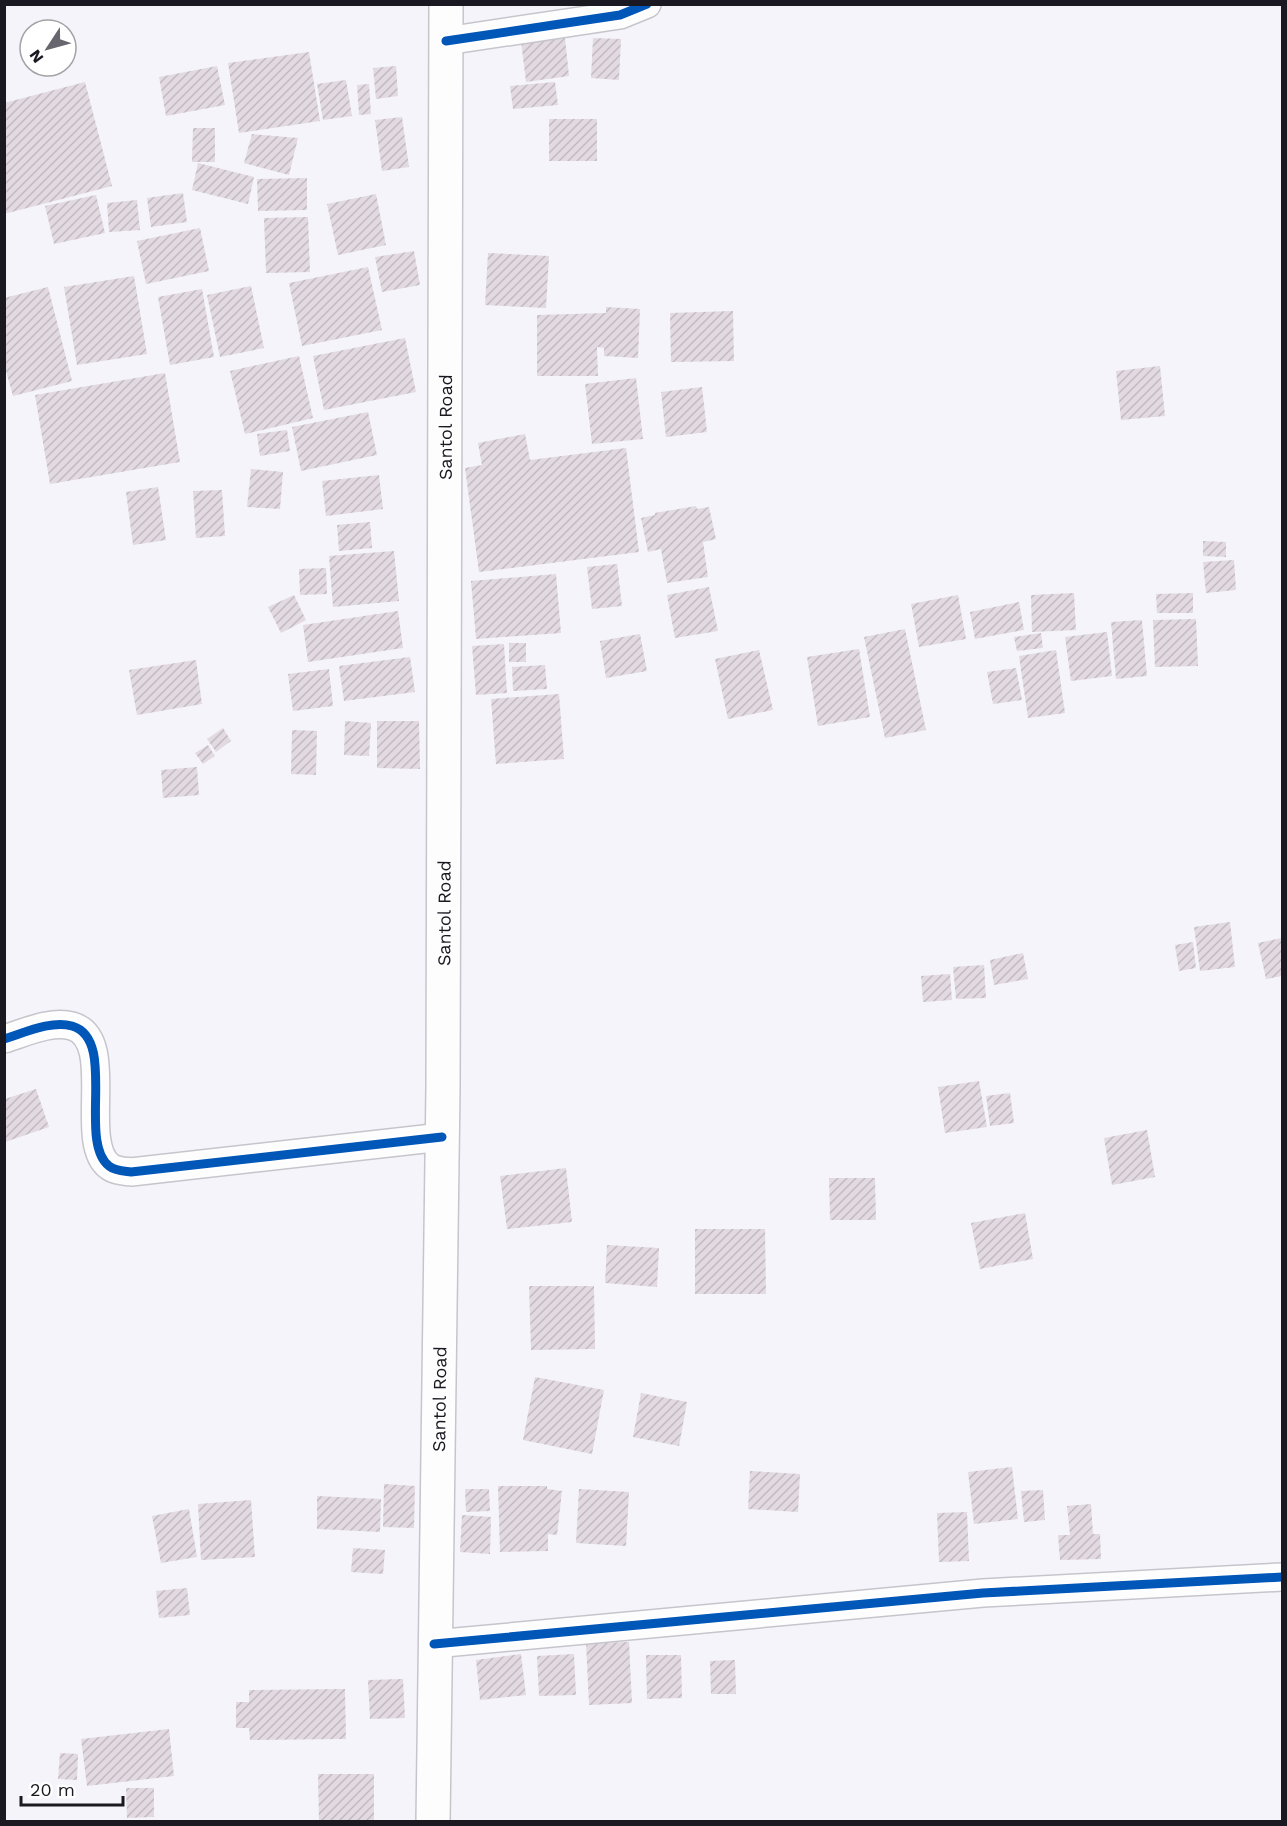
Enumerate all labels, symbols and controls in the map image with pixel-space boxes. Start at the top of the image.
north arrow [18,18,78,78]
text: N [25,46,47,67]
street label: Santol Road [434,374,455,480]
street label: Santol Road [433,860,454,966]
street label: Santol Road [428,1346,450,1452]
scale bar [21,1769,123,1807]
text: 20 m [30,1779,75,1800]

